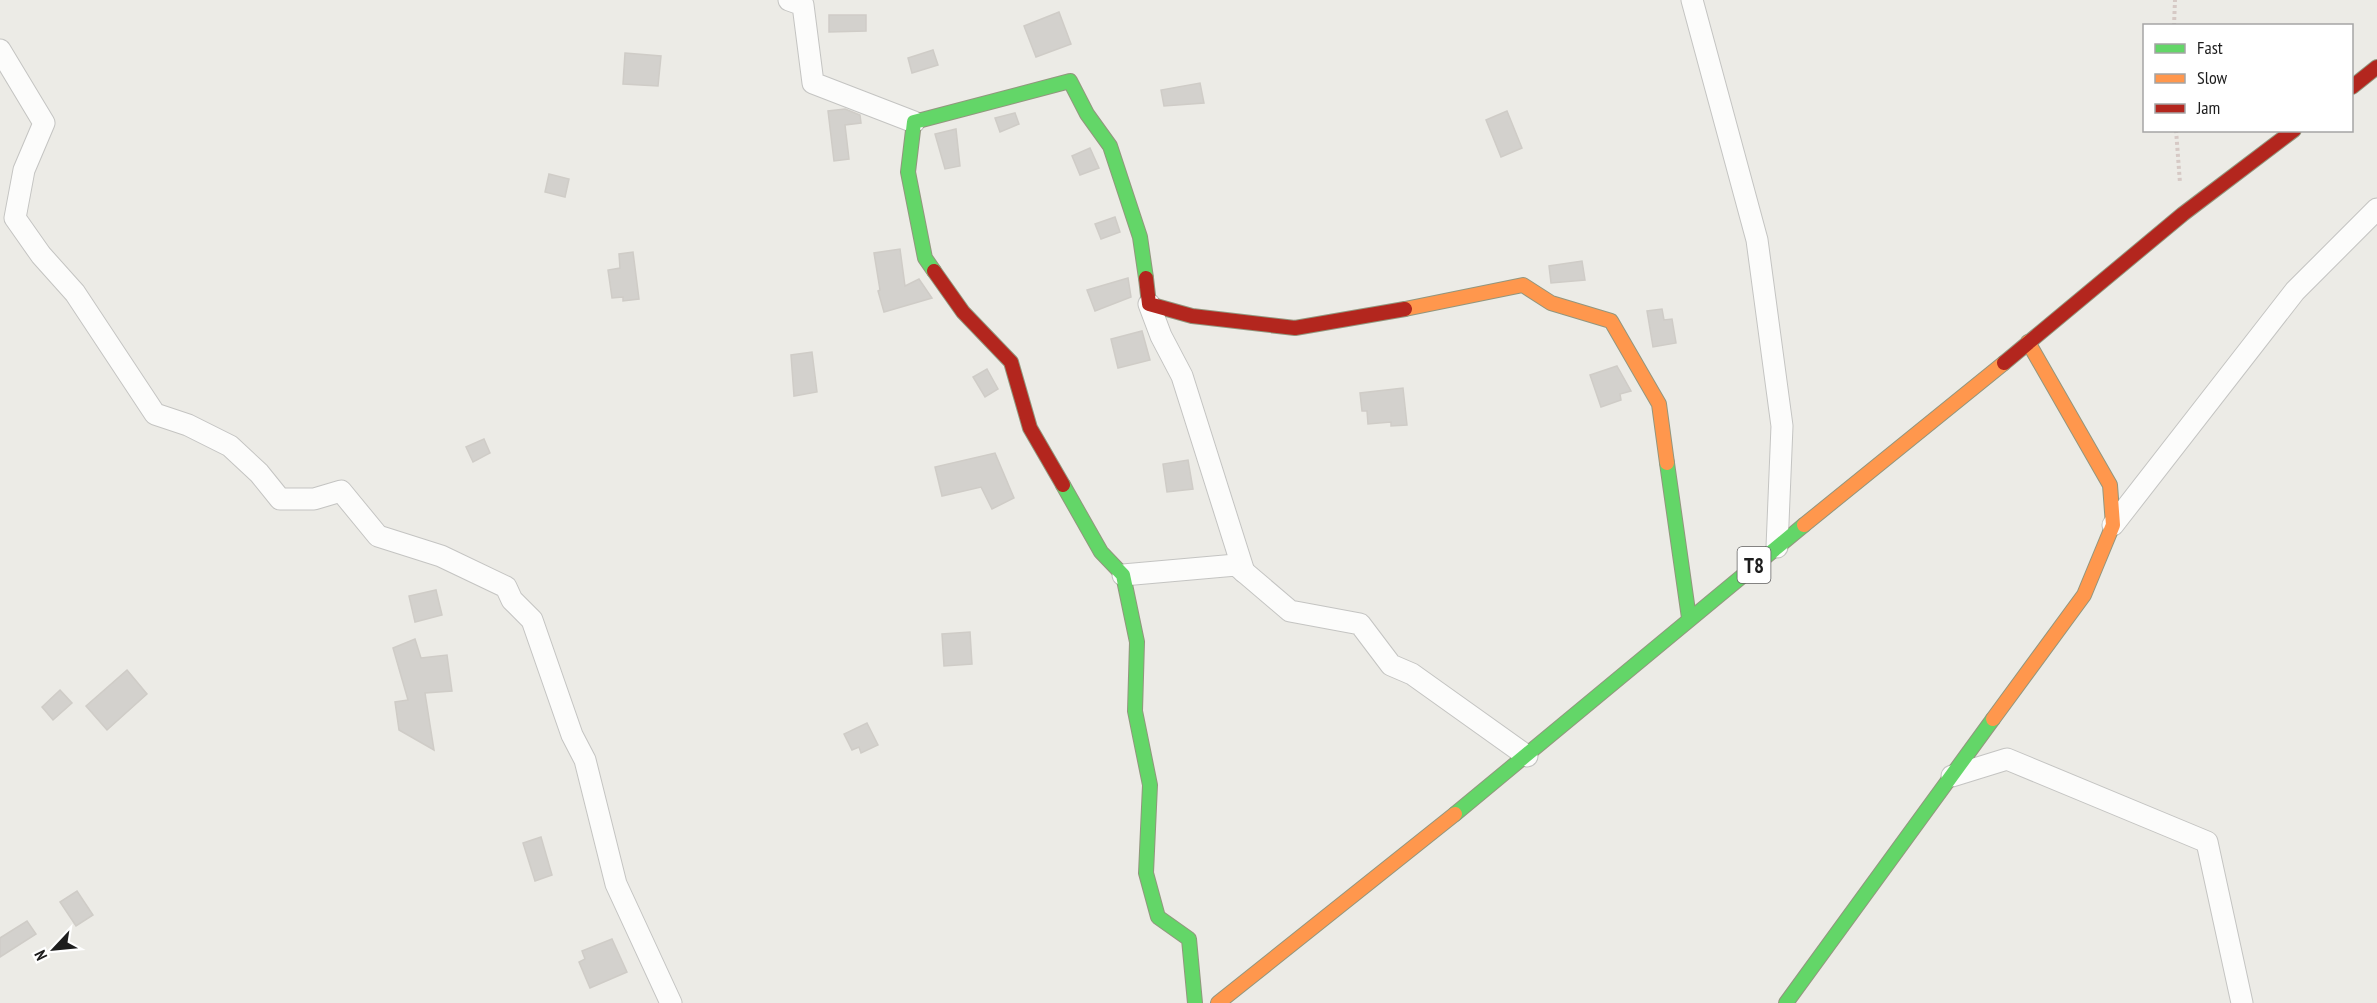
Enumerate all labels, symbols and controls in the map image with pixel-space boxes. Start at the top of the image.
legend [2143,24,2353,132]
text: Fast [2197,36,2223,59]
text: Slow [2197,66,2228,89]
text: Jam [2196,96,2220,119]
road number: T8 [1738,547,1770,583]
north arrow [24,919,84,979]
text: N [30,947,51,964]

